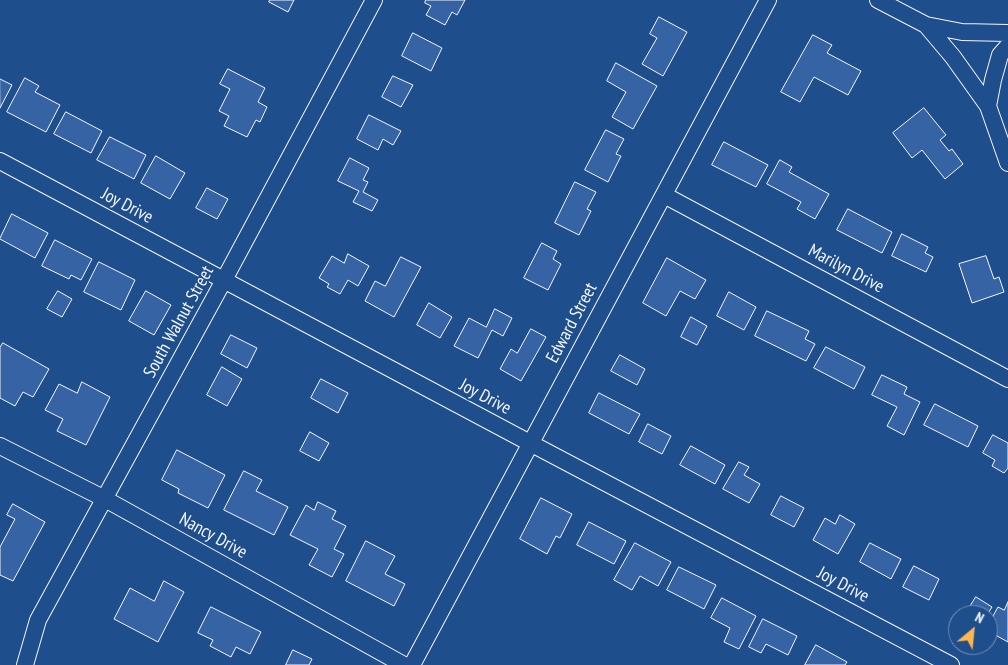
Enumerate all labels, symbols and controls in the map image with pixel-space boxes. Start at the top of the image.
street label: Joy Drive [98,184,156,228]
street label: Marilyn Drive [804,240,888,298]
street label: South Walnut Street [139,262,219,382]
street label: Edward Street [542,279,602,367]
street label: Joy Drive [456,375,514,419]
street label: Nancy Drive [175,509,251,563]
street label: Joy Drive [814,563,872,607]
north arrow [948,605,998,655]
text: N [972,608,987,627]

